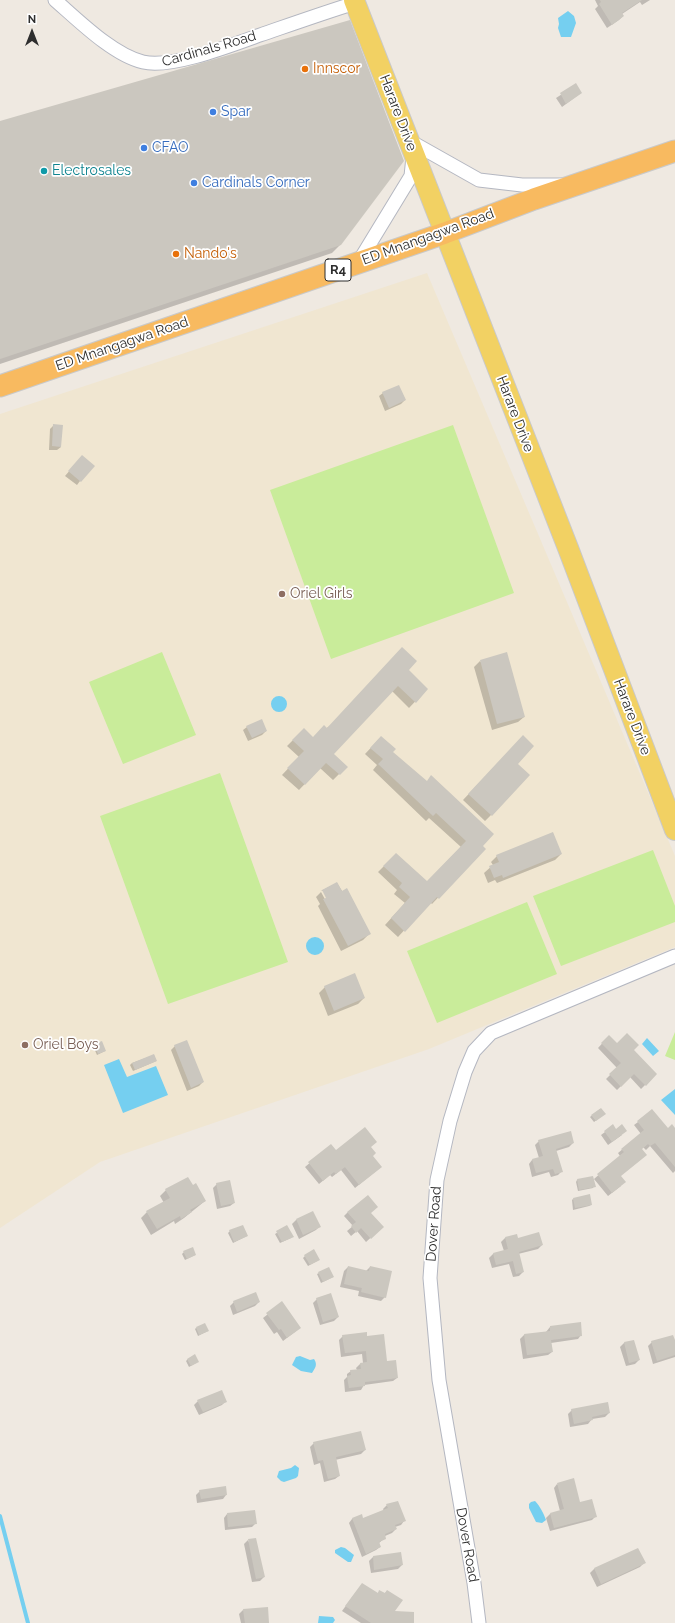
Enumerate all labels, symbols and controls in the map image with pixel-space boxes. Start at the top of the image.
north arrow [12,12,52,52]
text: N [28,13,36,26]
street label: Cardinals Road [160,28,258,70]
place label: Innscor [313,61,360,77]
marker: Innscor [300,64,310,74]
street label: Harare Drive [376,73,420,153]
place label: Spar [221,104,251,120]
marker: Spar [208,107,218,117]
place label: CFAO [152,140,189,156]
marker: CFAO [139,143,149,153]
place label: Electrosales [52,163,131,179]
marker: Electrosales [39,166,49,176]
place label: Cardinals Corner [202,175,310,191]
marker: Cardinals Corner [189,178,199,188]
street label: ED Mnangagwa Road [360,205,496,269]
place label: Nando's [184,246,237,262]
marker: Nando's [171,249,181,259]
road number: R4 [325,259,351,281]
street label: ED Mnangagwa Road [53,313,191,375]
street label: Harare Drive [493,374,537,454]
place label: Oriel Girls [290,586,353,602]
marker: Oriel Girls [277,589,287,599]
street label: Harare Drive [610,677,654,757]
place label: Oriel Boys [33,1037,99,1053]
marker: Oriel Boys [20,1040,30,1050]
street label: Dover Road [423,1186,445,1262]
street label: Dover Road [452,1506,482,1584]

